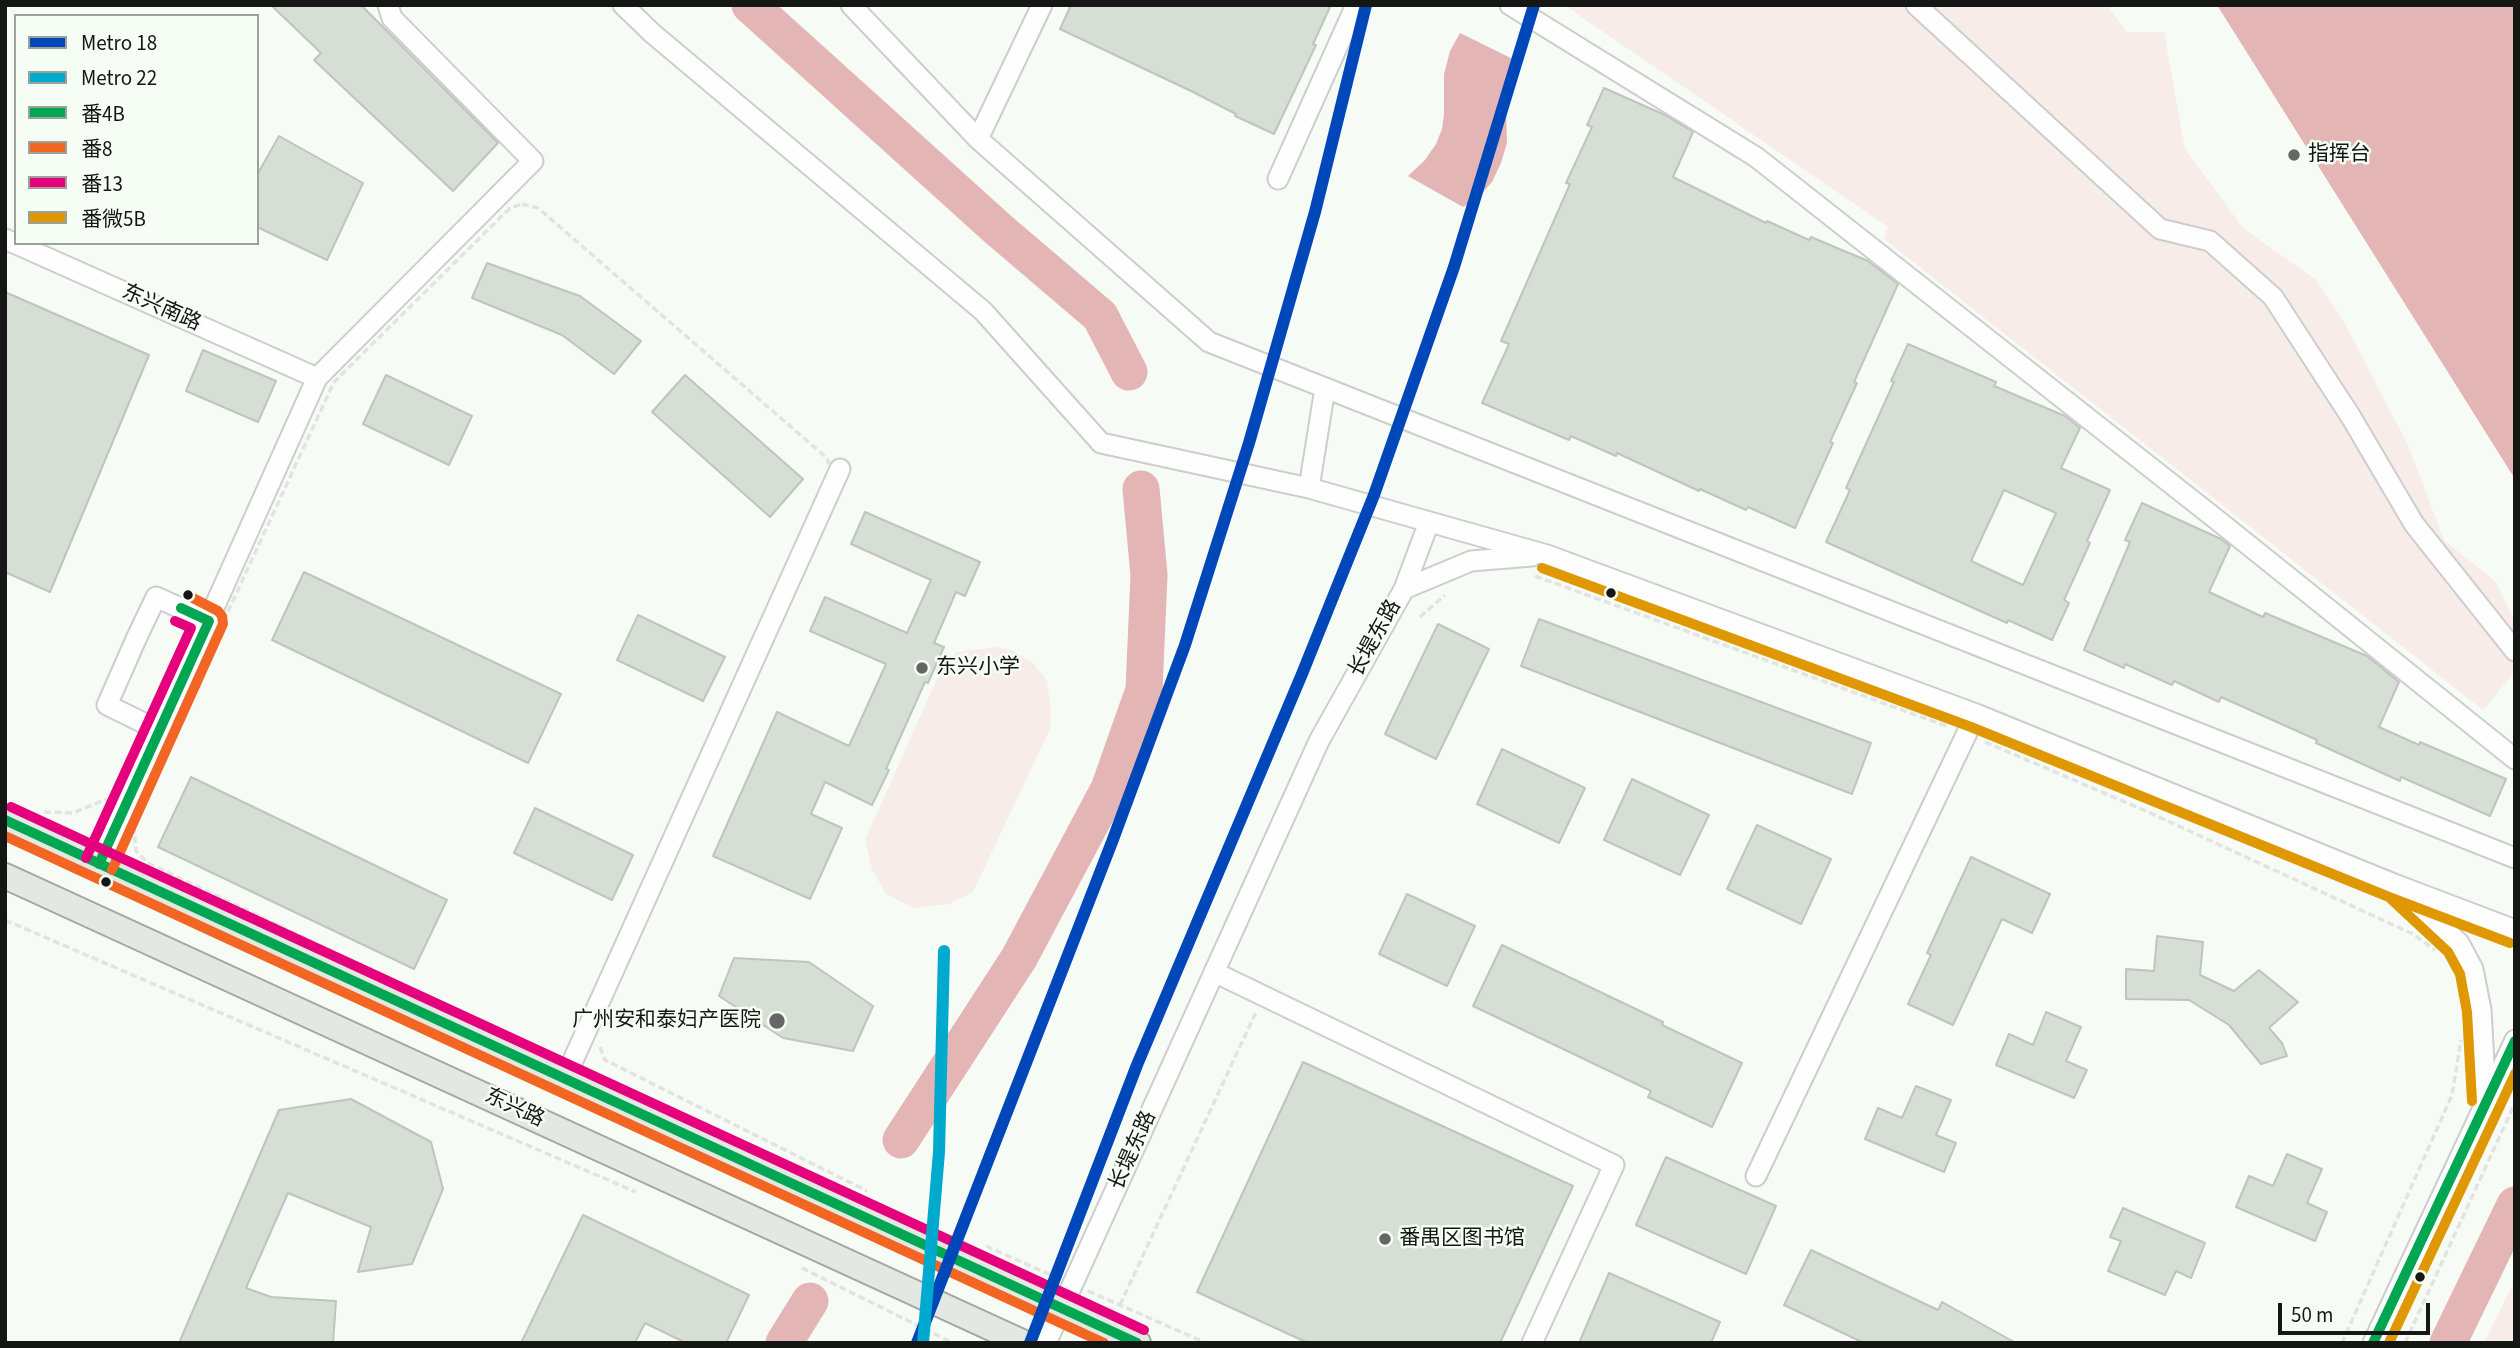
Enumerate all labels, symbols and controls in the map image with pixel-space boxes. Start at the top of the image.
legend [14,14,259,245]
text: Metro 18 [81,28,157,58]
text: Metro 22 [81,63,157,93]
text: 番4B [81,99,125,129]
text: 番8 [81,134,112,164]
place label: 指挥台 [2308,142,2371,168]
marker: 指挥台 [2286,147,2302,163]
text: 番13 [81,169,123,199]
text: 番微5B [81,204,146,234]
street label: 东兴南路 [118,280,204,338]
unlabelled marker [1604,586,1618,600]
unlabelled marker [181,588,195,602]
street label: 长堤东路 [1345,596,1407,682]
place label: 东兴小学 [936,655,1020,681]
marker: 东兴小学 [914,660,930,676]
unlabelled marker [99,875,113,889]
place label: 广州安和泰妇产医院 [572,1008,761,1034]
marker: 广州安和泰妇产医院 [767,1011,787,1031]
street label: 东兴路 [480,1084,548,1134]
street label: 长堤东路 [1105,1108,1163,1194]
place label: 番禺区图书馆 [1399,1226,1525,1252]
marker: 番禺区图书馆 [1377,1231,1393,1247]
unlabelled marker [2413,1270,2427,1284]
scale bar [2282,1288,2434,1332]
text: 50 m [2291,1300,2333,1330]

